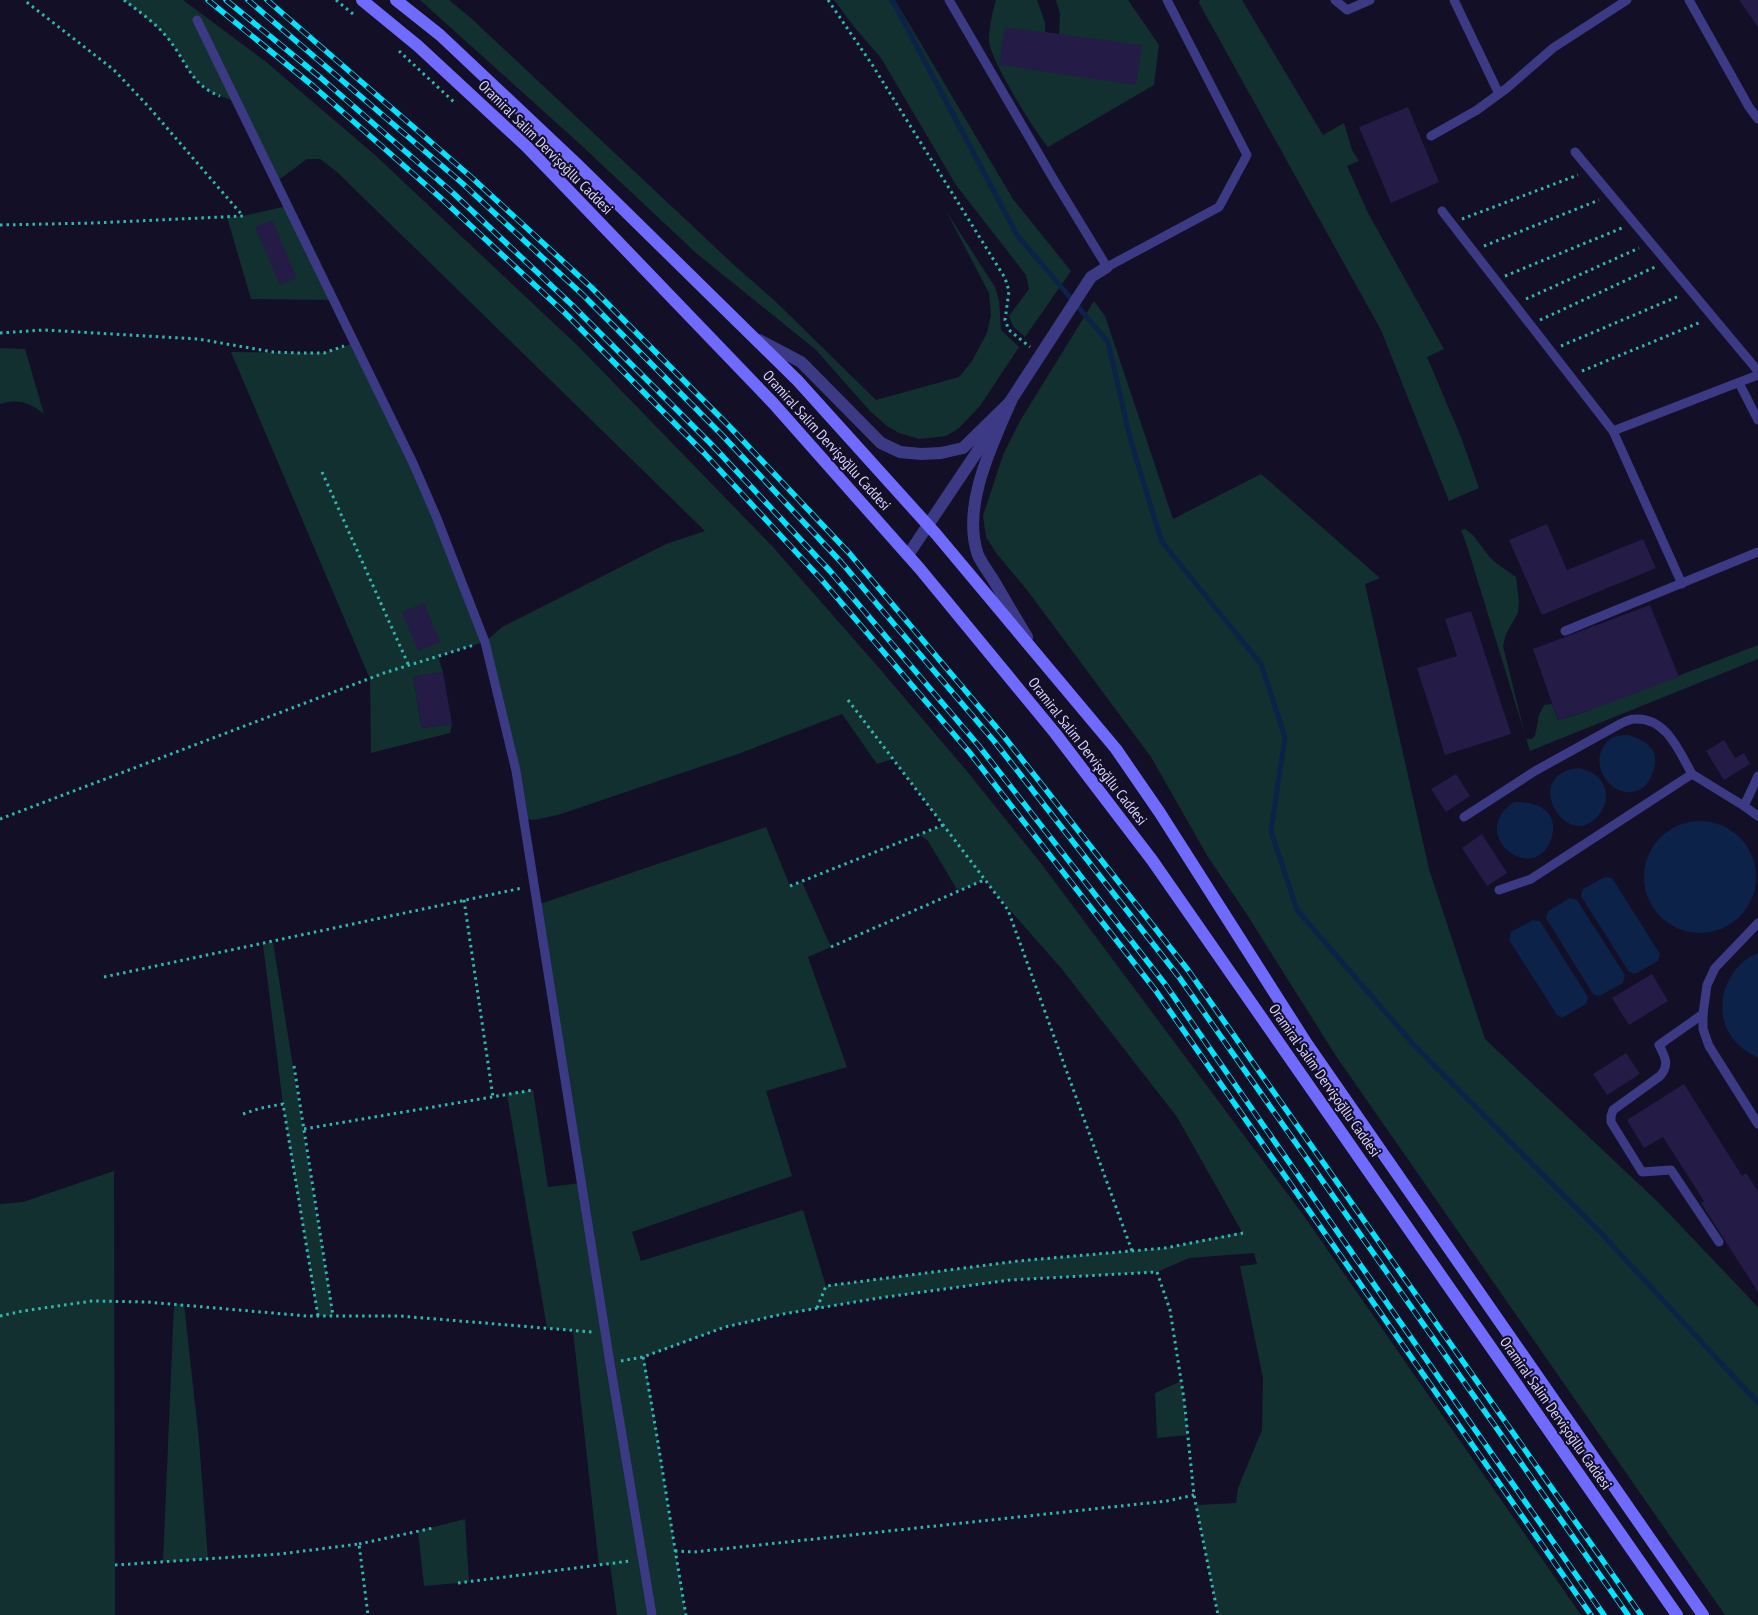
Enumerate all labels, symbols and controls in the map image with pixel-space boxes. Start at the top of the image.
street label: Oramiral Salim Dervişoğllu Caddesi [475,76,617,218]
street label: Oramiral Salim Dervişoğllu Caddesi [759,366,895,514]
street label: Oramiral Salim Dervişoğllu Caddesi [1024,673,1152,829]
street label: Oramiral Salim Dervişoğllu Caddesi [1265,1000,1385,1160]
street label: Oramiral Salim Dervişoğllu Caddesi [1496,1333,1616,1493]

